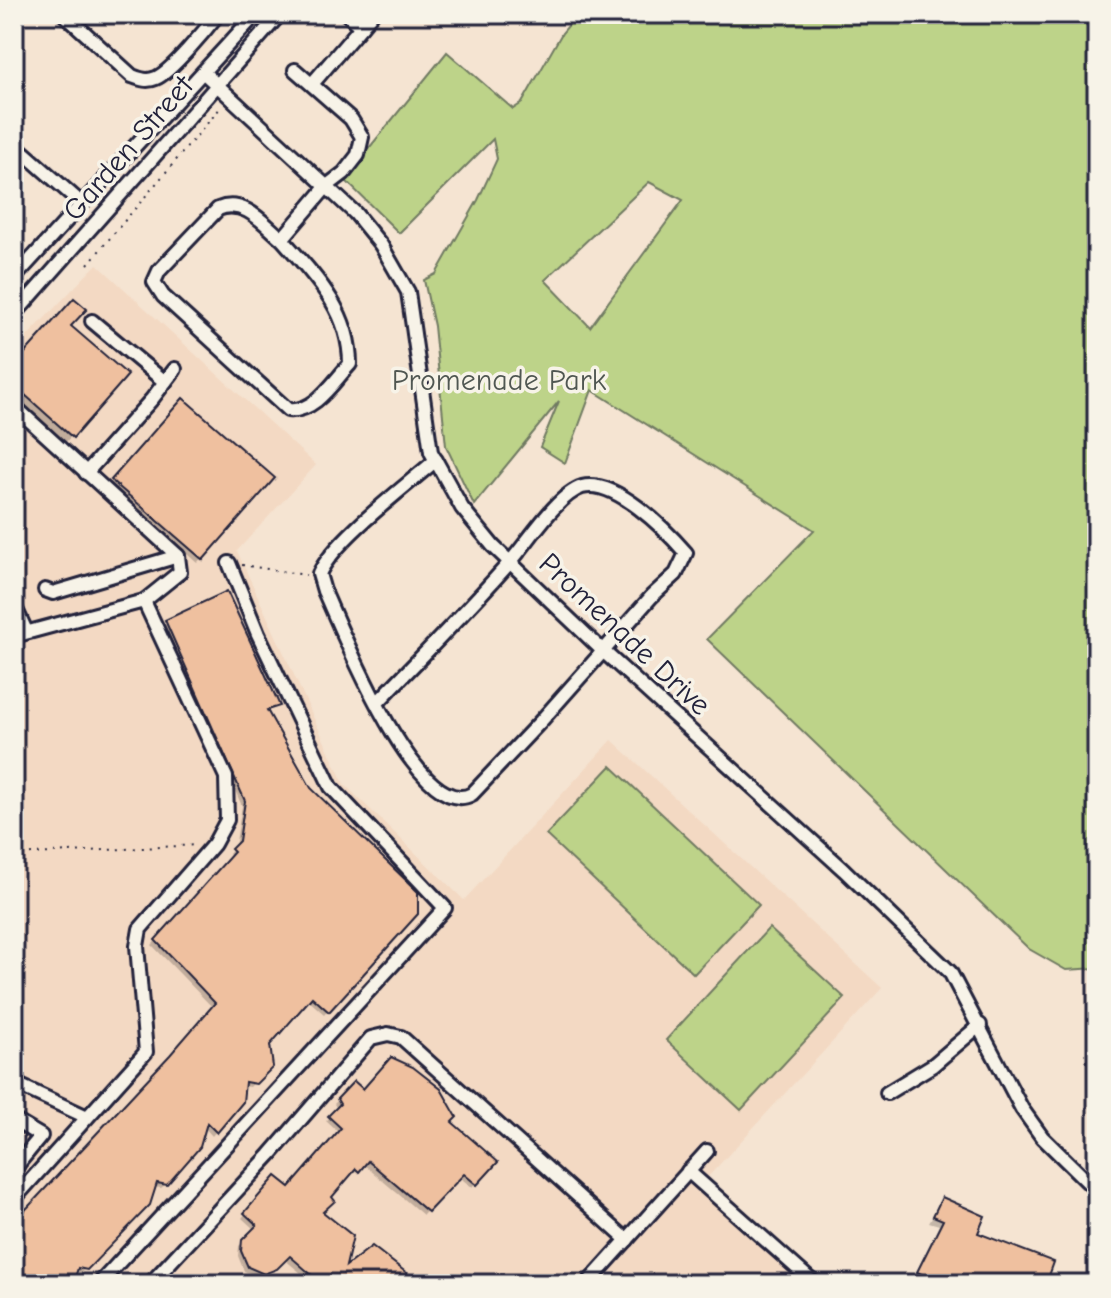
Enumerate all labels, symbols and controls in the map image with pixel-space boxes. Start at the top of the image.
street label: Garden Street [56,68,202,228]
park label: Promenade Park [392,363,607,398]
street label: Promenade Drive [532,546,718,723]

